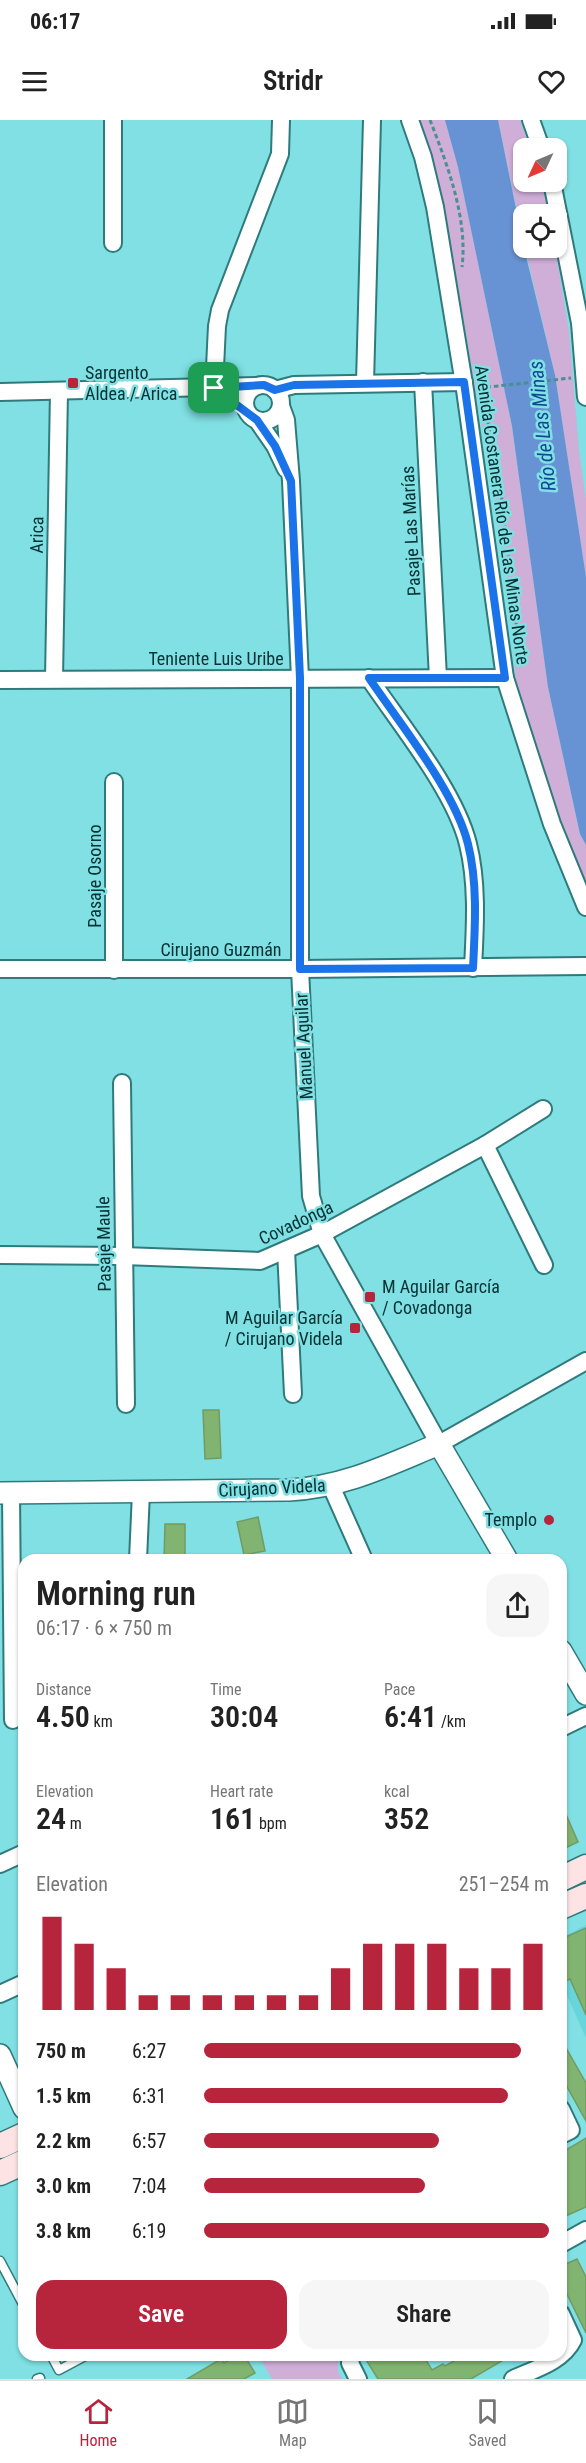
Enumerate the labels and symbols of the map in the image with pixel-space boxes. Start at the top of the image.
north arrow [513,138,567,192]
water label: Río de Las Minas [523,359,561,492]
place label: Sargento Aldea / Arica [85,362,177,404]
pin [188,362,239,413]
street label: Avenida Costanera Río de Las Minas Norte [471,364,534,666]
marker: Sargento Aldea / Arica [66,376,80,390]
street label: Pasaje Las Marías [397,465,424,597]
street label: Arica [26,516,47,554]
street label: Teniente Luis Uribe [148,648,284,669]
street label: Pasaje Osorno [84,824,105,928]
street label: Cirujano Guzmán [160,939,282,960]
street label: Manuel Aguilar [290,992,317,1100]
street label: Pasaje Maule [92,1196,115,1292]
street label: Covadonga [255,1196,336,1249]
place label: M Aguilar García / Covadonga [382,1276,500,1318]
marker: M Aguilar García / Covadonga [363,1290,377,1304]
place label: M Aguilar García / Cirujano Videla [225,1307,343,1349]
marker: M Aguilar García / Cirujano Videla [348,1321,362,1335]
street label: Cirujano Videla [218,1474,326,1501]
place label: Templo [484,1509,537,1530]
marker: Templo [542,1513,556,1527]

